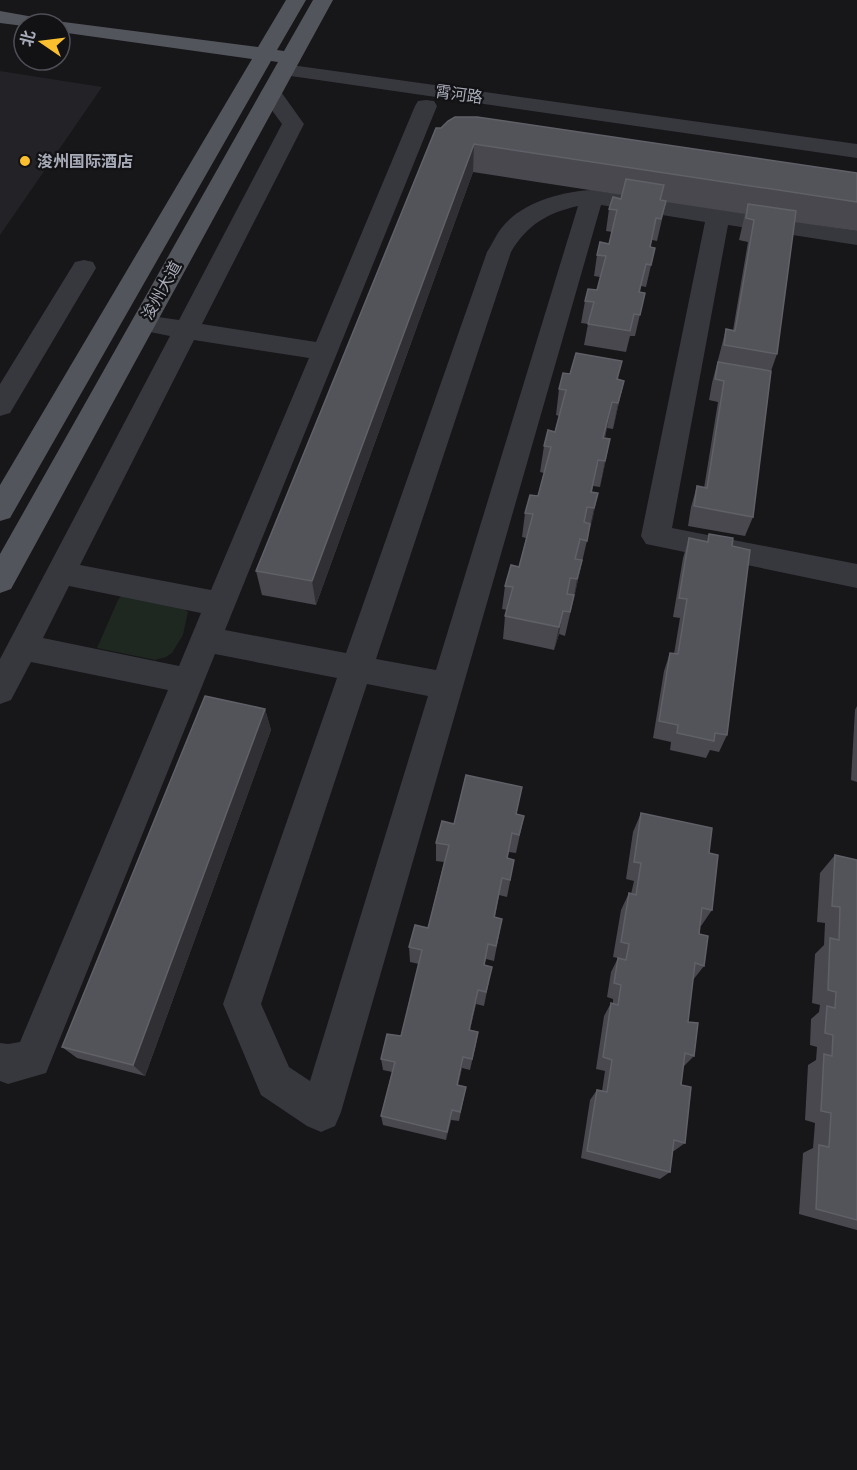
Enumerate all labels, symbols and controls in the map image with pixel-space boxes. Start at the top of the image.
north arrow [12,12,72,72]
text: 北 [16,28,39,49]
street label: 霄河路 [434,81,484,107]
place label: 浚州国际酒店 [37,151,133,171]
marker: 浚州国际酒店 [18,154,32,168]
street label: 浚州大道 [137,257,185,323]

